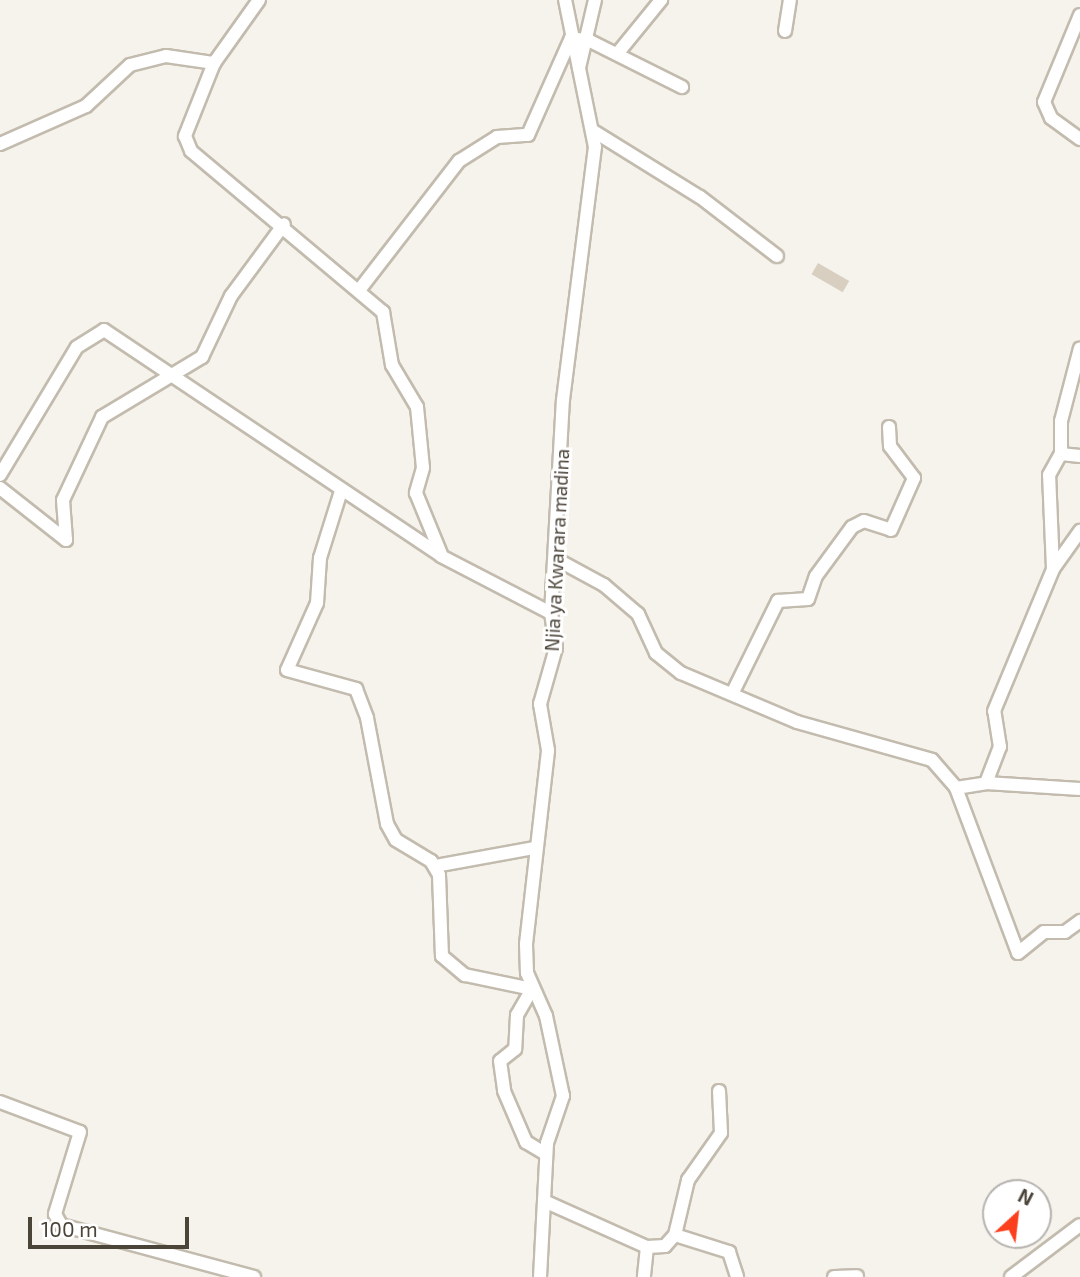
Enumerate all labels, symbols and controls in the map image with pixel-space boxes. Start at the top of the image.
street label: Njia ya Kwarara madina [540,448,574,652]
north arrow [982,1179,1052,1249]
text: N [1015,1183,1037,1210]
scale bar [32,1204,192,1248]
text: 100 m [41,1216,98,1241]

